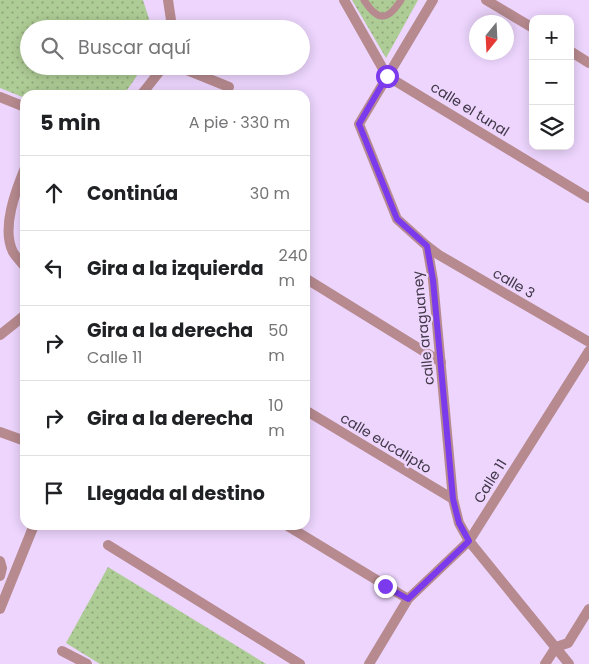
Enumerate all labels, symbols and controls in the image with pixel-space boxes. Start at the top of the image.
north arrow [469,15,514,60]
map controls [529,15,574,150]
button: + [529,15,574,60]
search box [20,20,310,75]
icon: search [38,34,66,62]
text: Buscar aquí [78,34,191,61]
button: − [529,60,574,105]
route start [376,65,399,88]
street label: calle el tunal [427,77,513,141]
button: layers [529,105,574,150]
text: 5 min [40,108,101,137]
text: A pie · 330 m [189,111,290,134]
icon: ahead [40,179,68,207]
text: Continúa [87,180,178,207]
text: 30 m [250,182,290,205]
text: 240 m [279,244,308,292]
icon: left [40,254,68,282]
text: Gira a la izquierda [87,255,264,282]
street label: calle 3 [489,263,539,303]
street label: calle araguaney [407,270,439,386]
text: Gira a la derecha [87,317,253,344]
text: 50 m [268,319,288,367]
icon: right [40,329,68,357]
text: Calle 11 [87,346,142,369]
text: 10 m [268,394,285,442]
icon: right [40,404,68,432]
text: Gira a la derecha [87,405,253,432]
street label: calle eucalipto [337,408,435,478]
street label: Calle 11 [469,455,511,507]
icon: arrive [40,479,68,507]
text: Llegada al destino [87,480,265,507]
route end [374,575,397,598]

